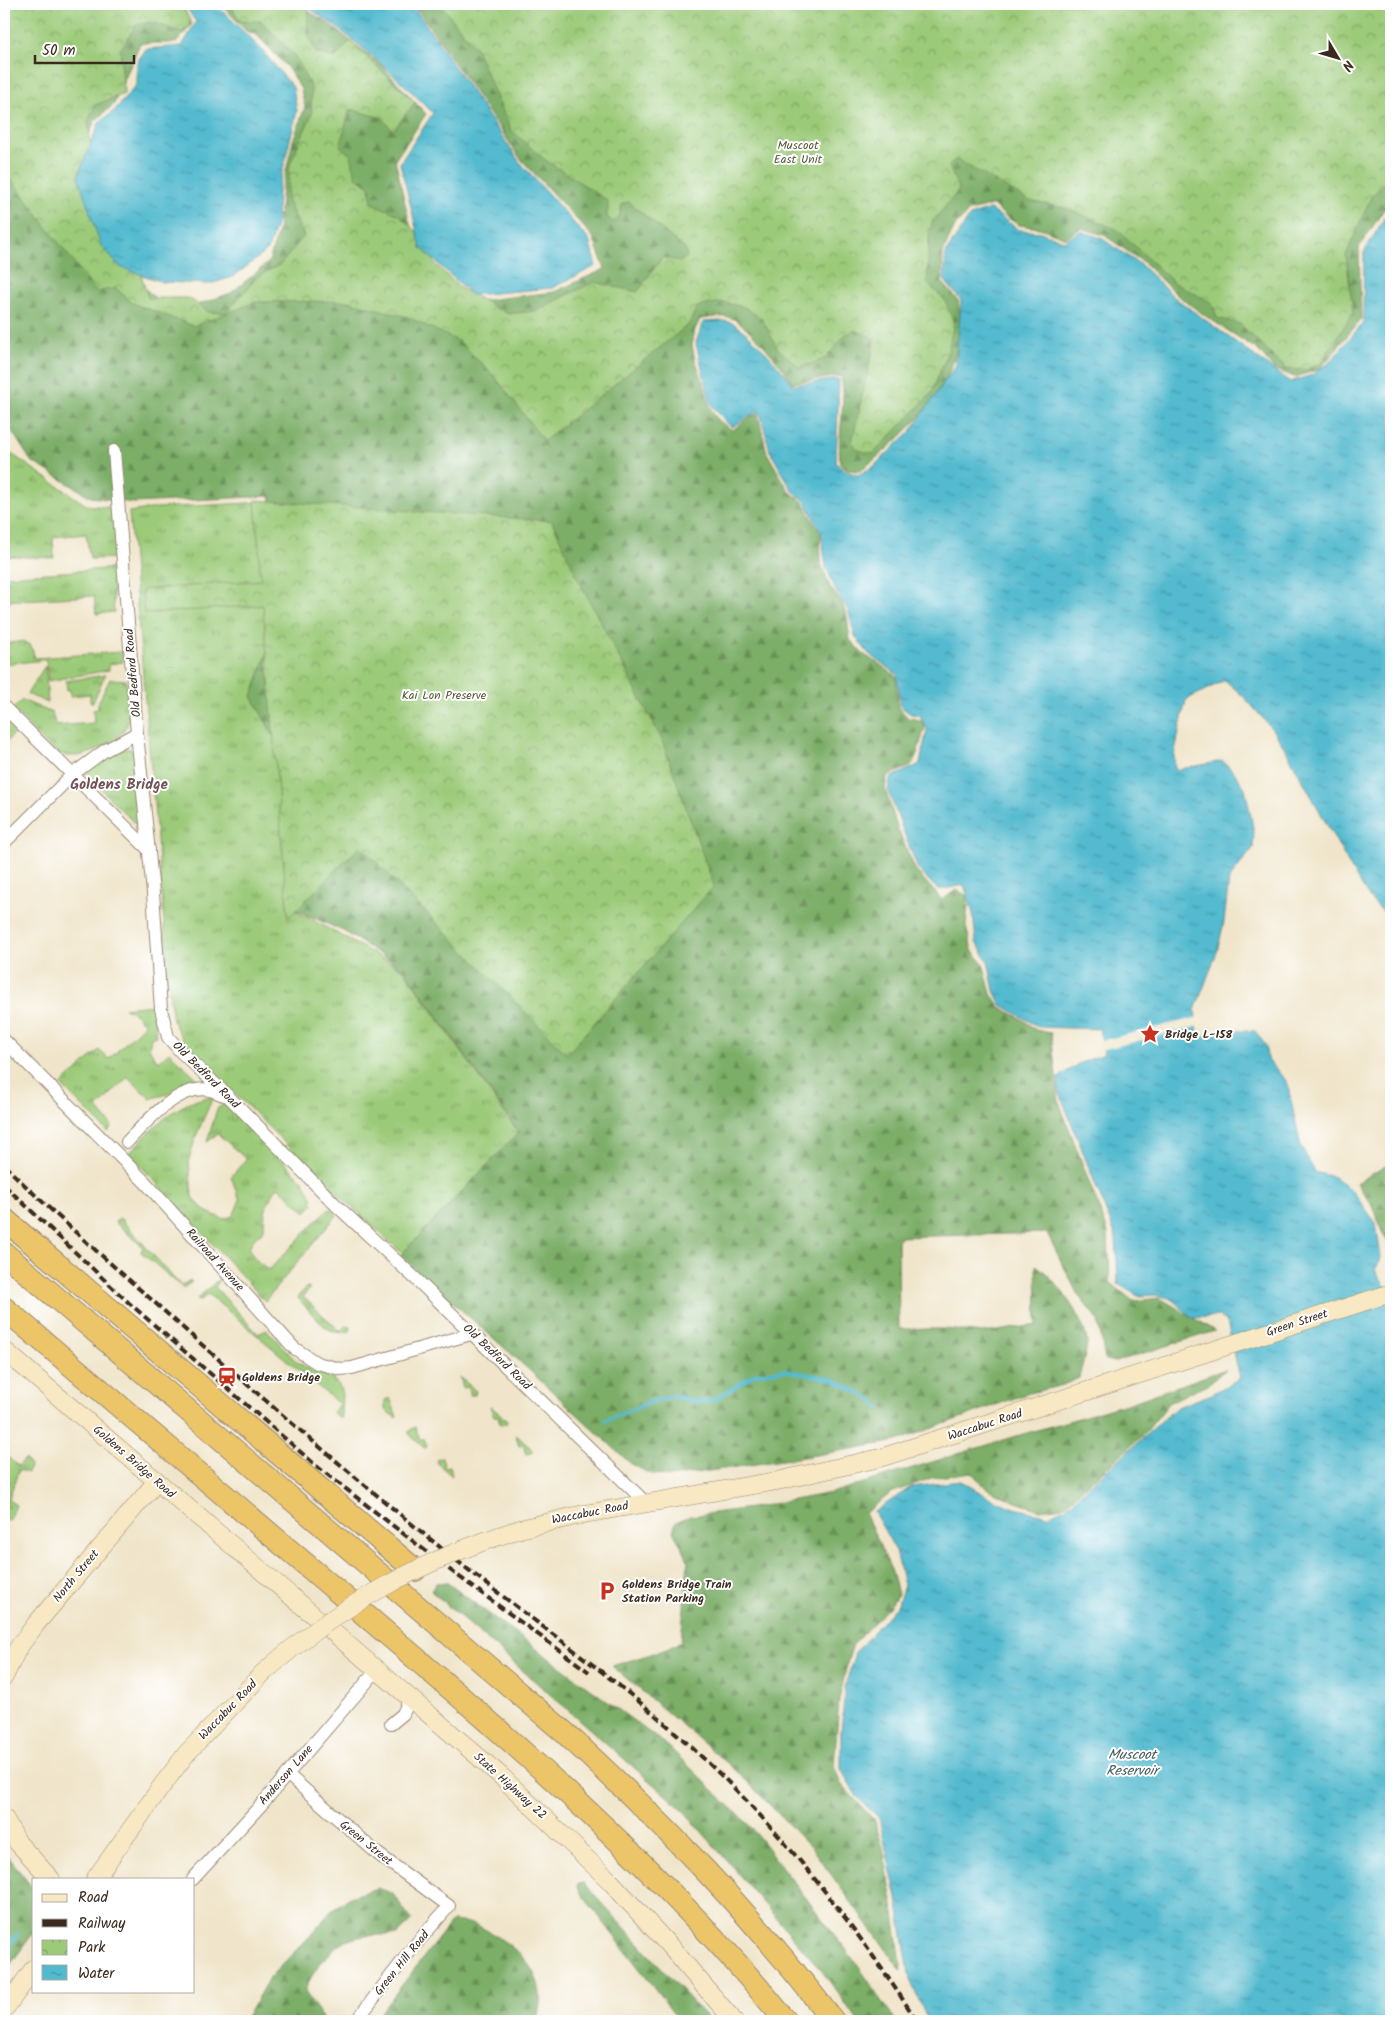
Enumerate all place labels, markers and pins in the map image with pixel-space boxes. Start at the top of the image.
place icon: Bridge L-158 [1139,1023,1161,1045]
place label: Bridge L-158 [1165,1025,1233,1044]
station icon: Goldens Bridge [216,1366,238,1388]
place label: Goldens Bridge [242,1368,320,1387]
place label: Goldens Bridge Train Station Parking [622,1575,732,1608]
parking icon: Goldens Bridge Train Station Parking [596,1580,618,1602]

